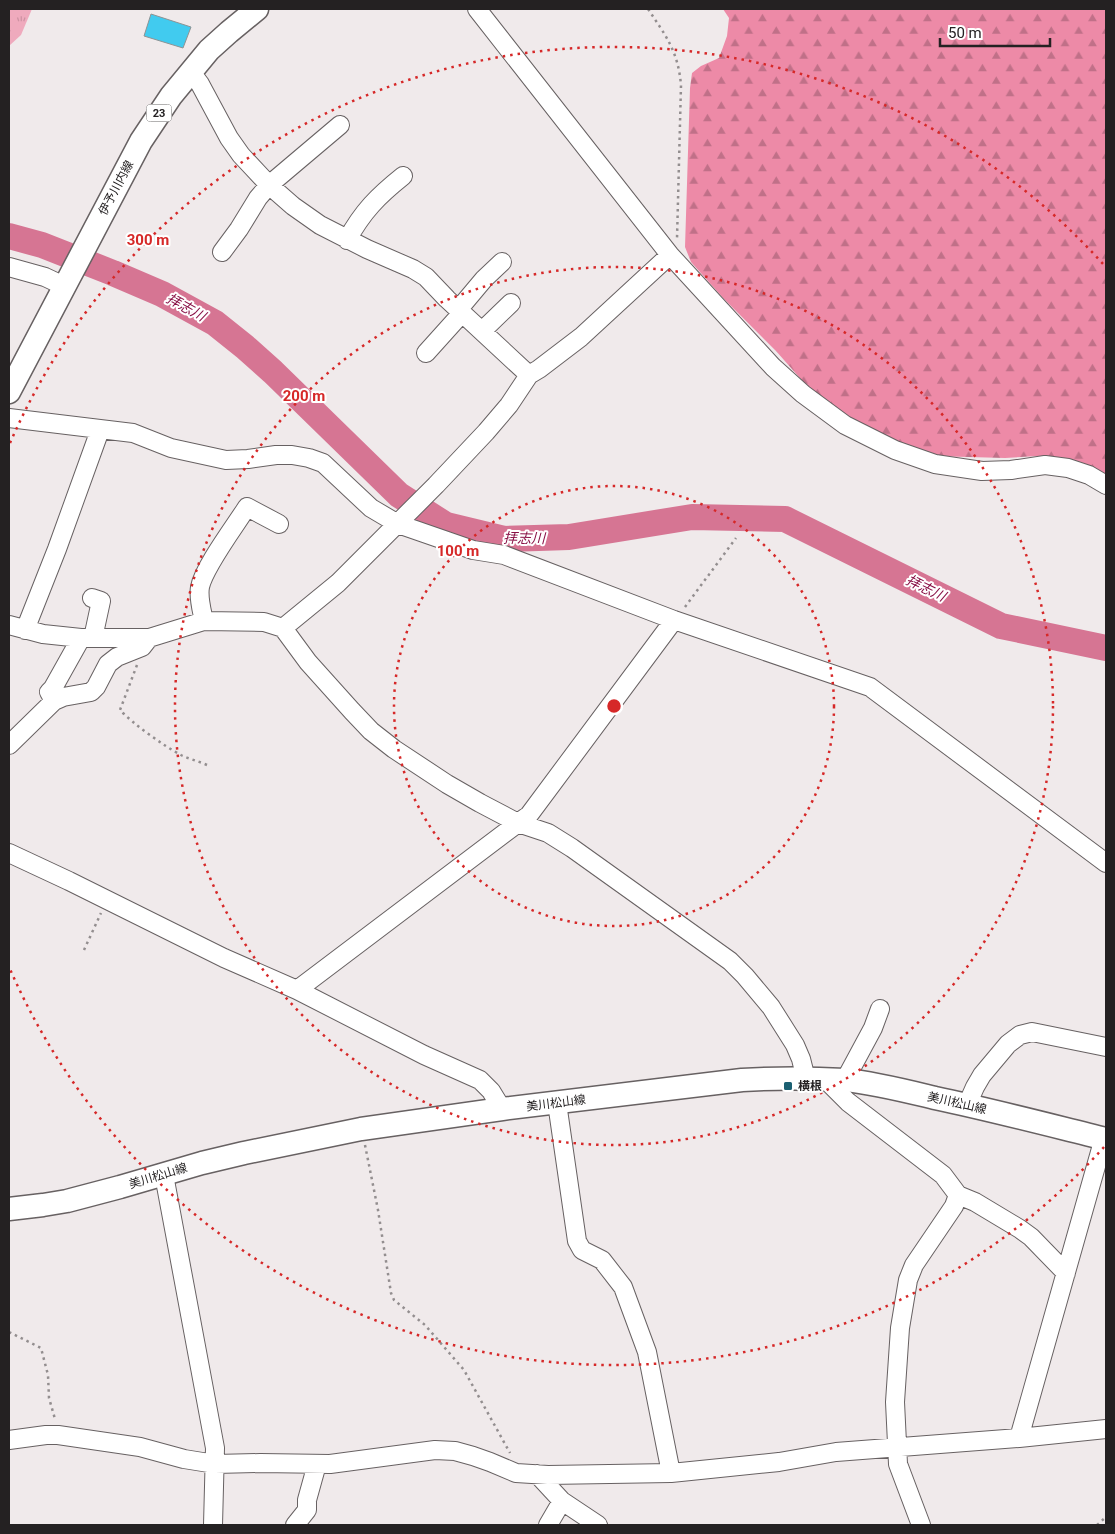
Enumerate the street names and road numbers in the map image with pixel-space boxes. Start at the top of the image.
road number: 23 [146,105,172,122]
street label: 伊予川内線 [96,158,136,218]
street label: 美川松山線 [926,1089,988,1117]
street label: 美川松山線 [525,1092,587,1114]
street label: 美川松山線 [127,1161,189,1191]

